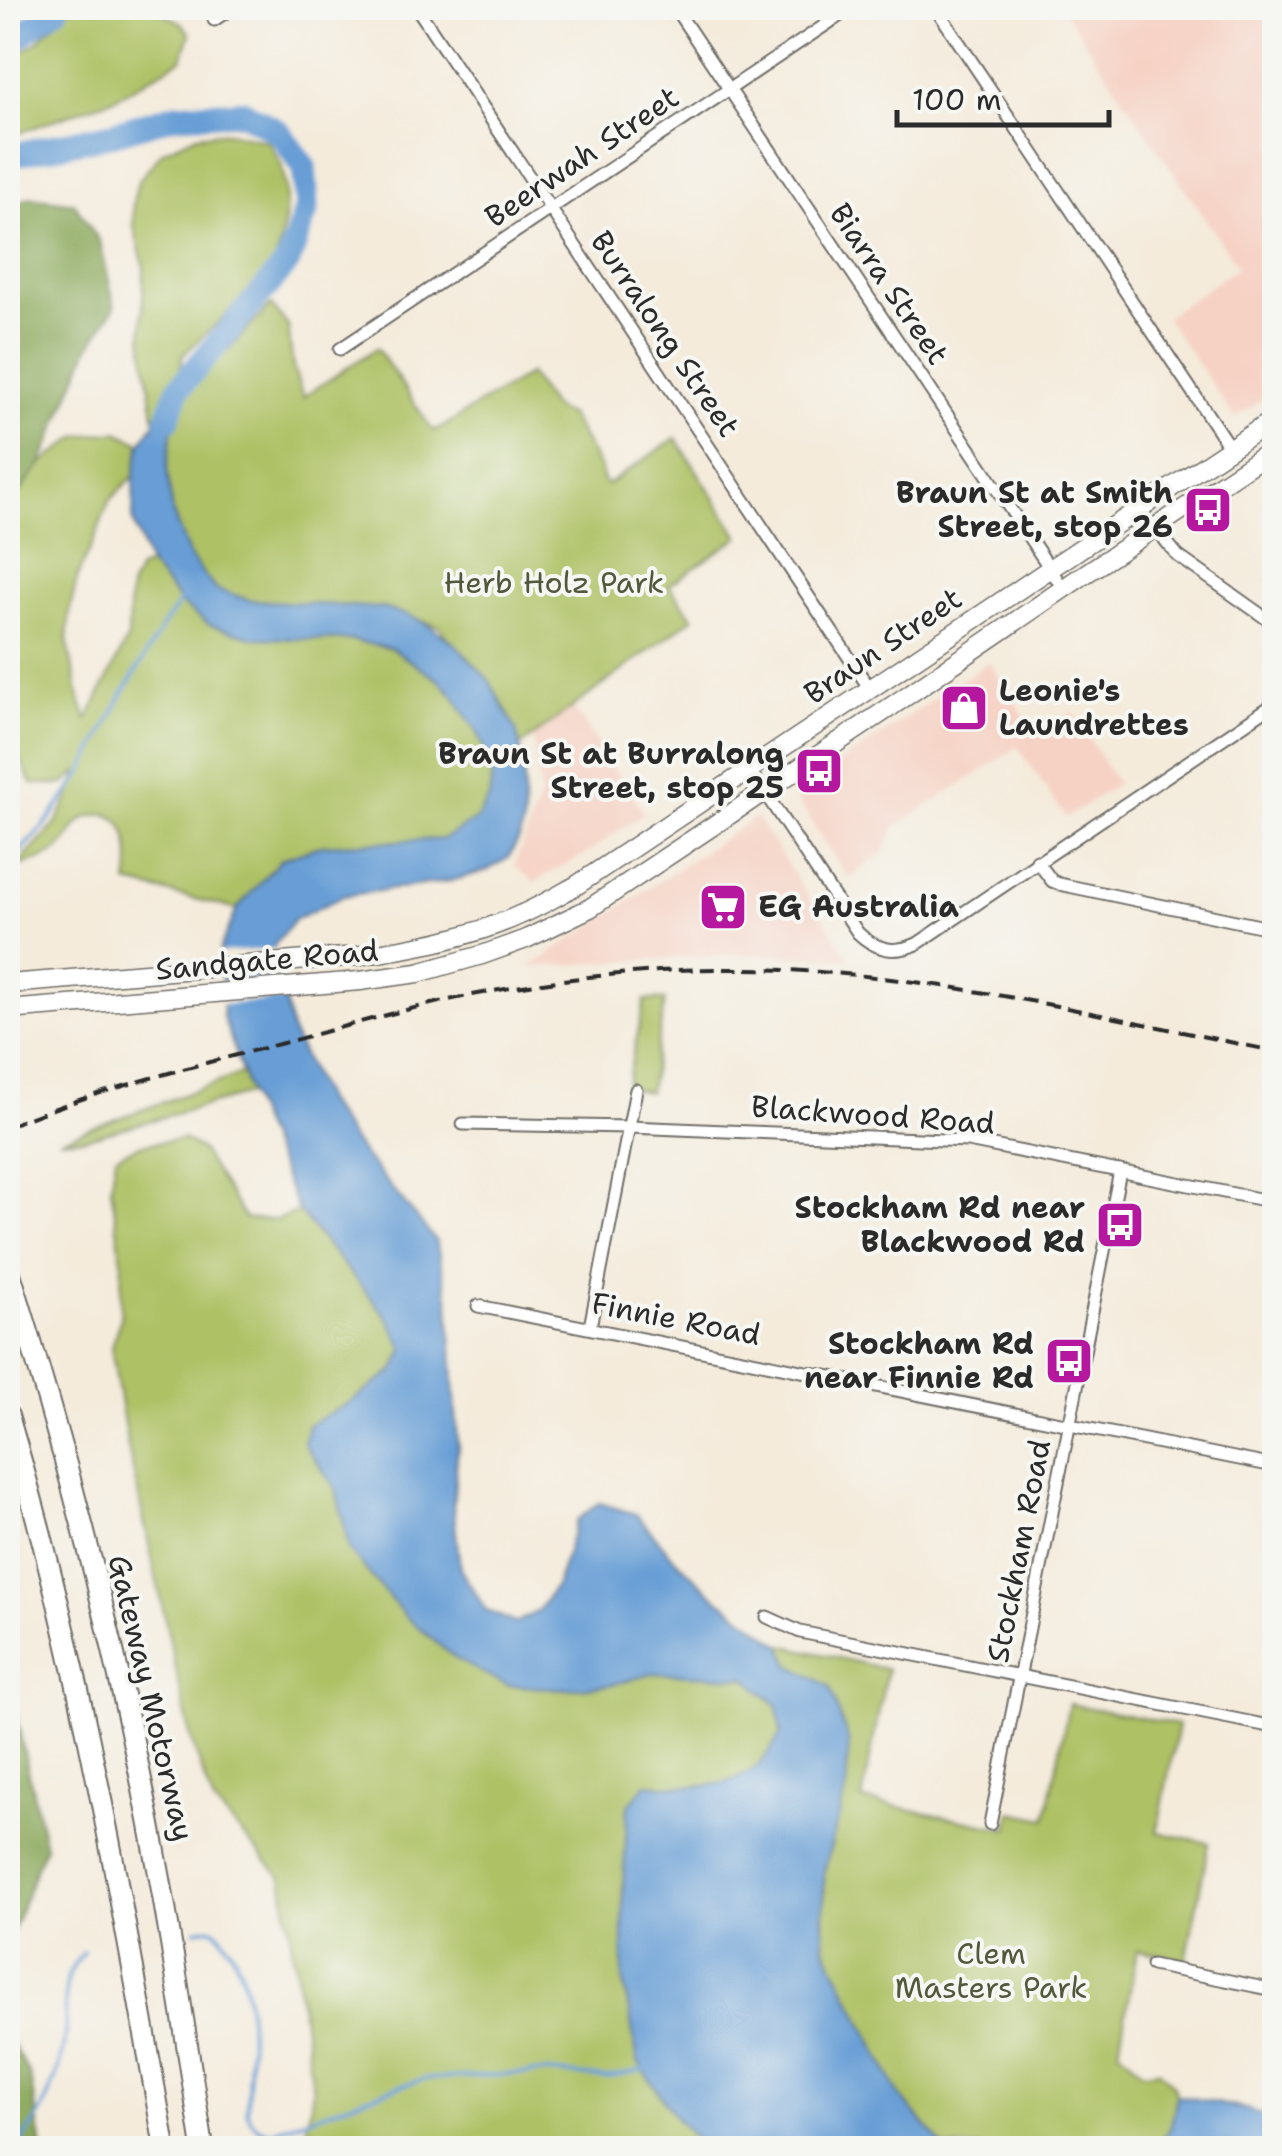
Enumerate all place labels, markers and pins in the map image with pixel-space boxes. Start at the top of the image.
place label: Braun St at Smith Street, stop 26 [896,472,1173,547]
bus stop icon: Braun St at Smith Street, stop 26 [1182,484,1234,536]
place label: Leonie's Laundrettes [999,670,1189,745]
shop icon: Leonie's Laundrettes [938,682,990,734]
place label: Braun St at Burralong Street, stop 25 [438,733,784,808]
bus stop icon: Braun St at Burralong Street, stop 25 [793,745,845,797]
supermarket icon: EG Australia [697,881,749,933]
place label: EG Australia [758,886,959,927]
place label: Stockham Rd near Blackwood Rd [795,1187,1085,1262]
bus stop icon: Stockham Rd near Blackwood Rd [1094,1199,1146,1251]
place label: Stockham Rd near Finnie Rd [804,1323,1034,1398]
bus stop icon: Stockham Rd near Finnie Rd [1043,1335,1095,1387]

